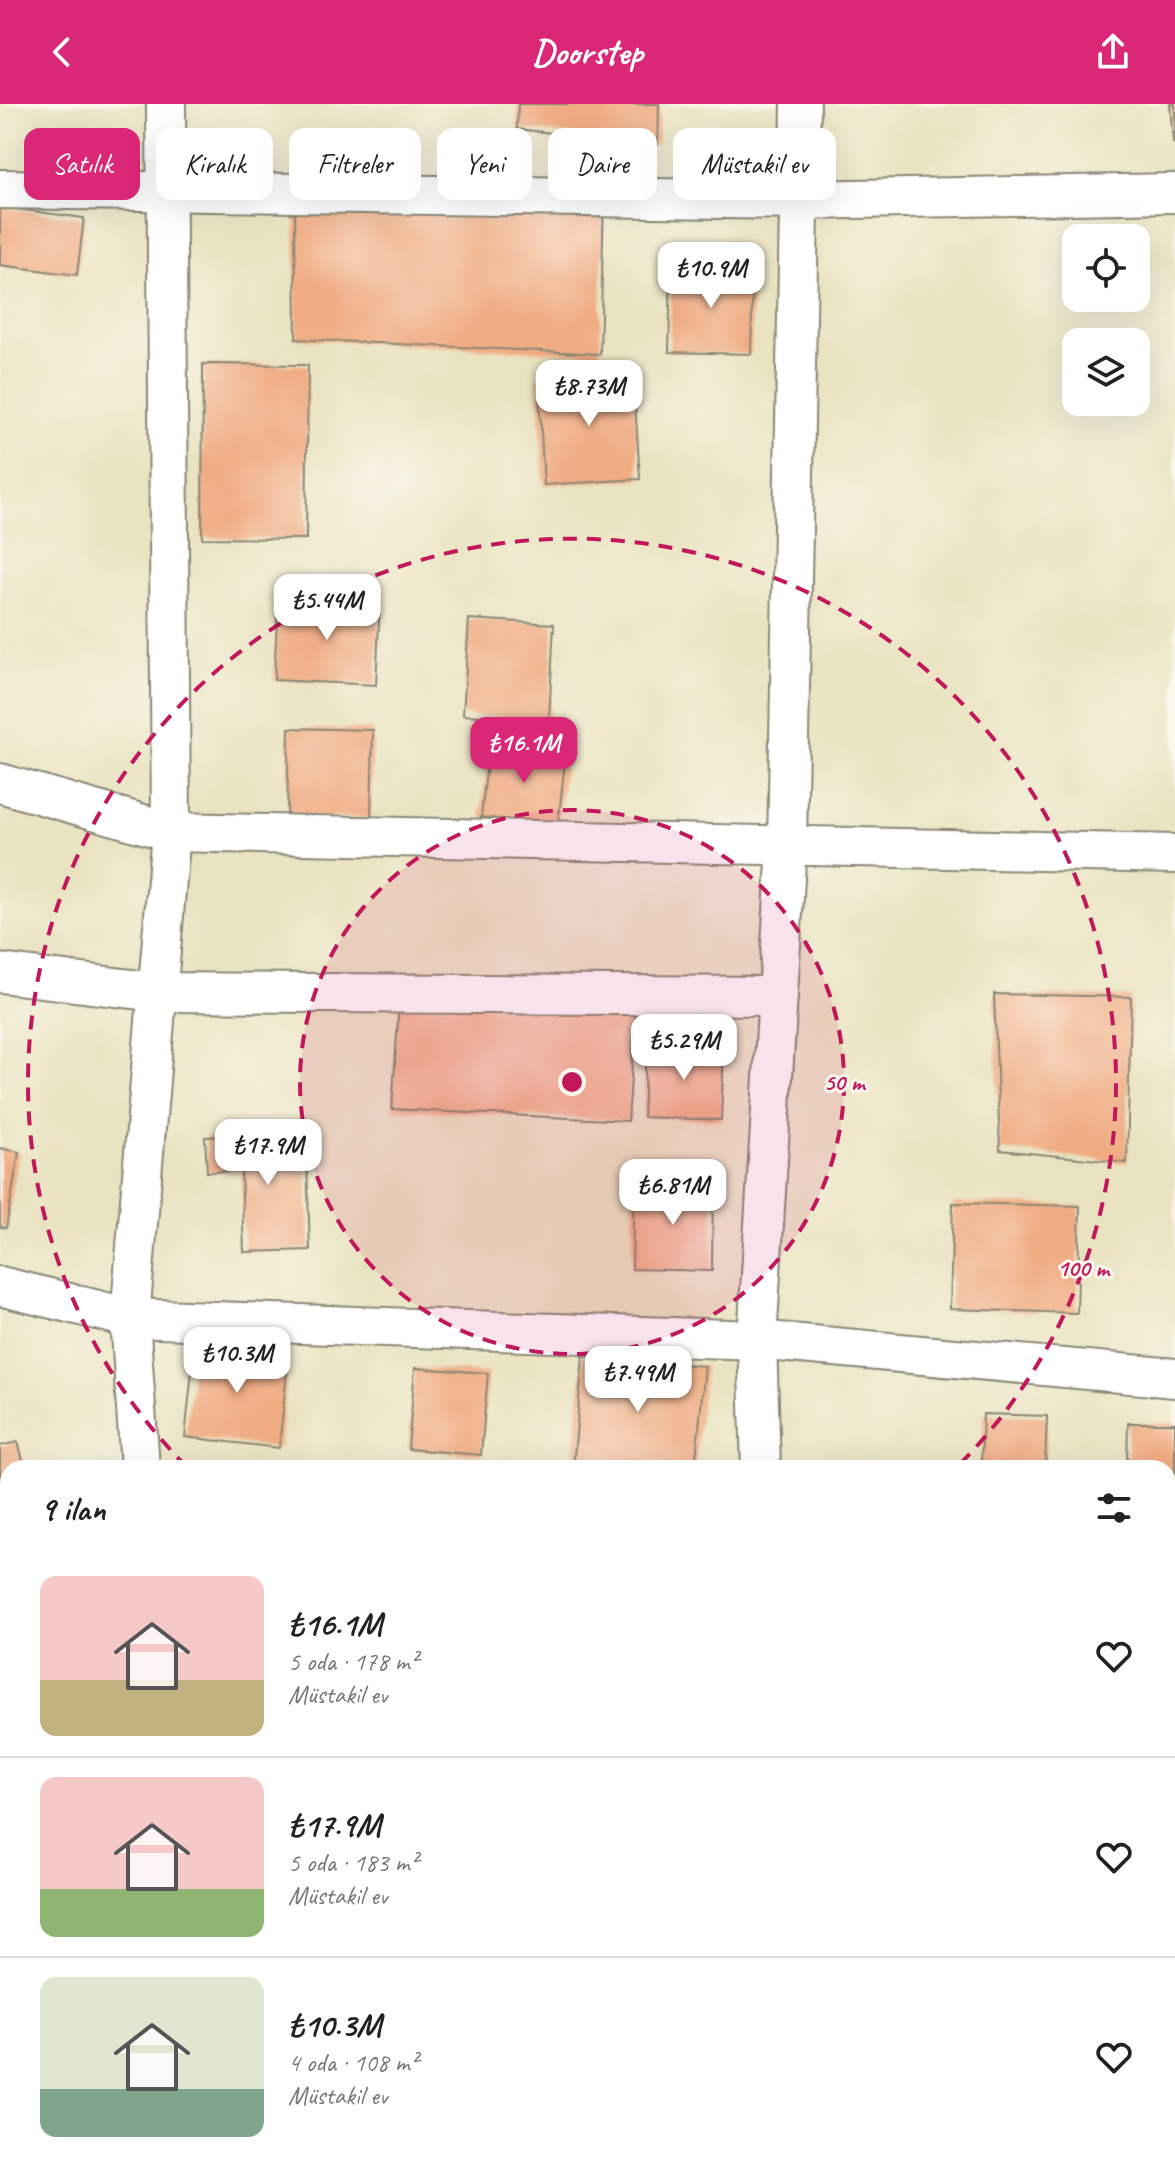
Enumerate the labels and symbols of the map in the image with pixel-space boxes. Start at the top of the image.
pin: ₺10.9M [646,242,776,310]
pin: ₺8.73M [524,360,654,428]
pin: ₺5.44M [262,574,392,642]
pin: ₺16.1M [459,717,589,785]
pin: ₺5.29M [619,1014,749,1082]
text: 50 m [824,1067,867,1097]
centre of rings [558,1068,586,1096]
pin: ₺17.9M [203,1119,333,1187]
pin: ₺6.81M [608,1159,738,1227]
text: 100 m [1057,1253,1111,1283]
pin: ₺10.3M [172,1327,302,1395]
pin: ₺7.49M [573,1346,703,1414]

